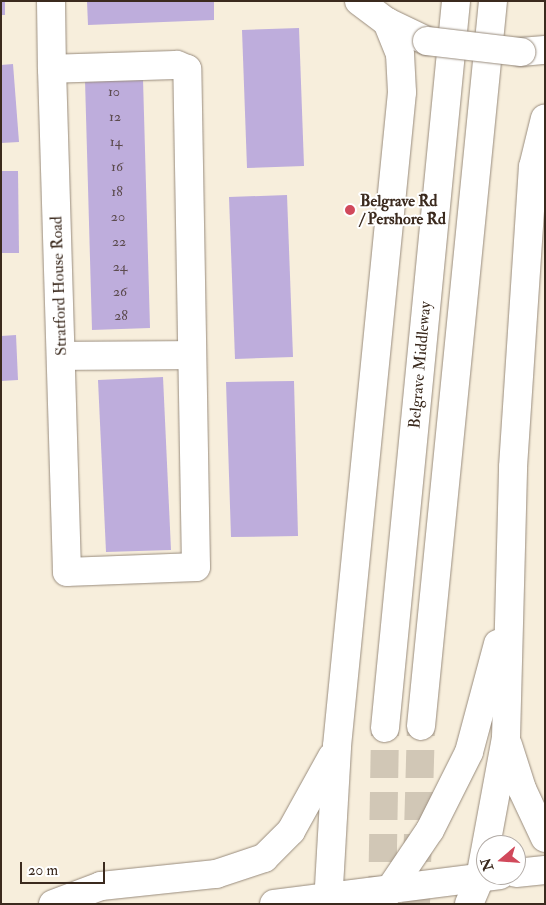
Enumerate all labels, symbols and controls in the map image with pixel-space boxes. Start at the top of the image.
house number: 10 [108,84,120,100]
house number: 12 [109,109,121,125]
house number: 14 [110,134,122,150]
house number: 16 [111,159,123,175]
house number: 18 [111,184,123,200]
place label: Belgrave Rd / Pershore Rd [360,191,446,229]
marker: Belgrave Rd / Pershore Rd [344,204,356,216]
house number: 20 [111,209,125,225]
street label: Stratford House Road [47,216,71,356]
house number: 22 [112,234,126,250]
house number: 24 [113,259,127,275]
house number: 26 [113,284,127,300]
street label: Belgrave Middleway [405,301,435,429]
house number: 28 [114,308,128,324]
north arrow [476,835,526,885]
scale bar [22,852,108,884]
text: N [477,856,497,873]
text: 20 m [28,861,58,880]

